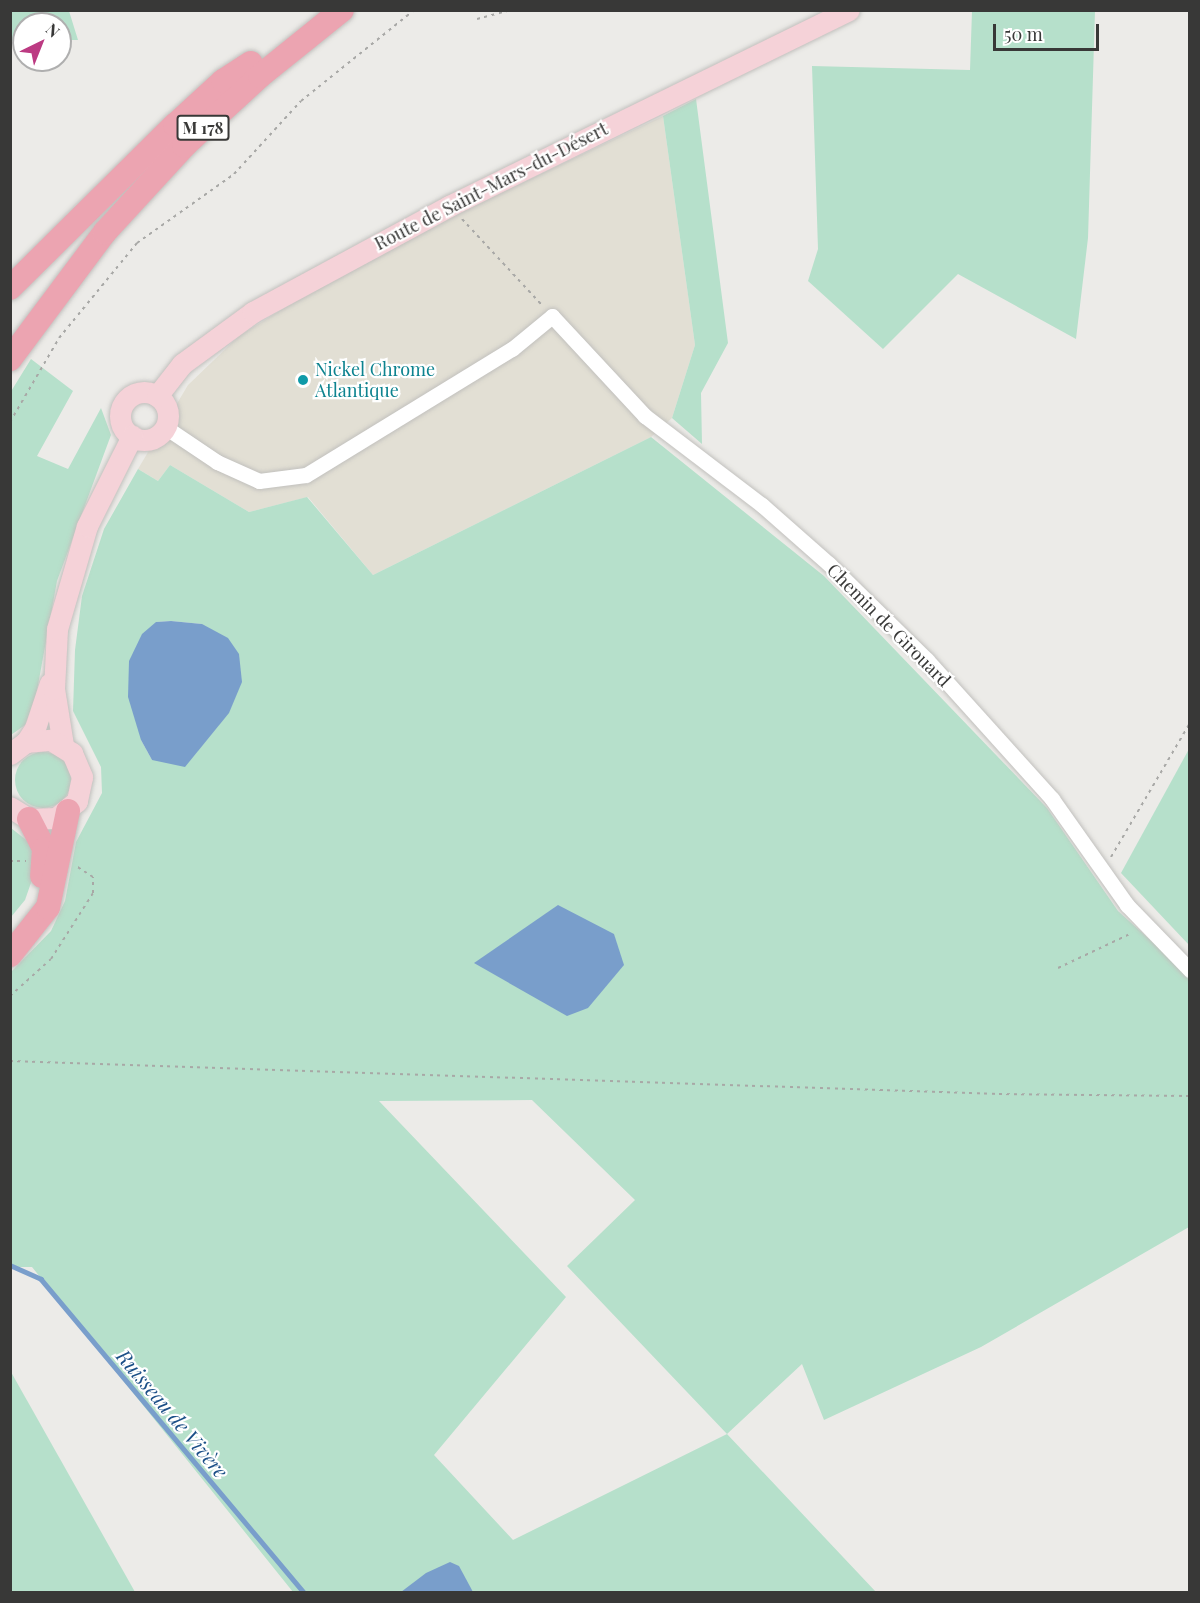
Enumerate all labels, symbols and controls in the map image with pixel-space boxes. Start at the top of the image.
north arrow [12,12,72,72]
scale bar [996,12,1102,50]
text: N [42,18,65,42]
text: 50 m [1004,22,1043,46]
road number: M 178 [176,115,230,141]
street label: Route de Saint-Mars-du-Désert [371,118,611,254]
place label: Nickel Chrome Atlantique [315,359,435,401]
marker: Nickel Chrome Atlantique [296,373,310,387]
street label: Chemin de Girouard [823,559,955,691]
water label: Ruisseau de Vivère [112,1344,234,1482]

